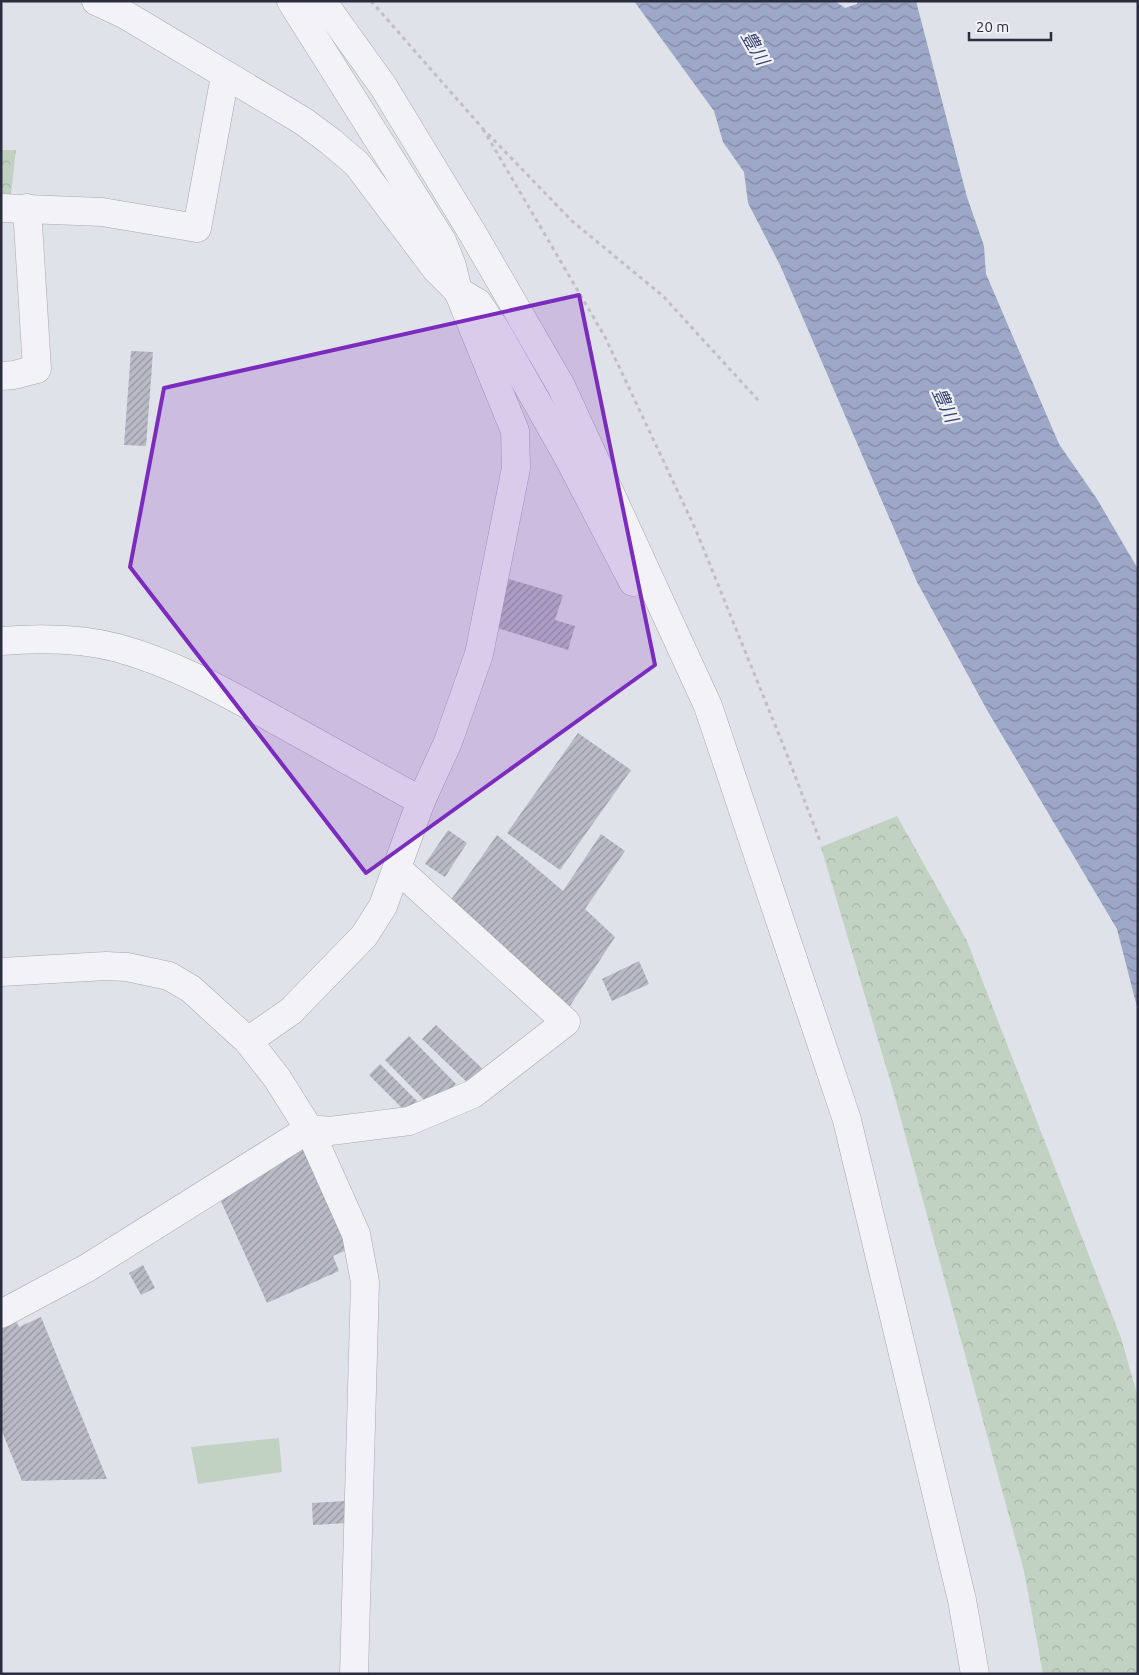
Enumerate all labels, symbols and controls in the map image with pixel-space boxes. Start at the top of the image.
scale bar [969,10,1052,42]
text: 20 m [976,18,1009,35]
water label: 豊川 [738,27,775,70]
water label: 豊川 [929,384,963,427]

